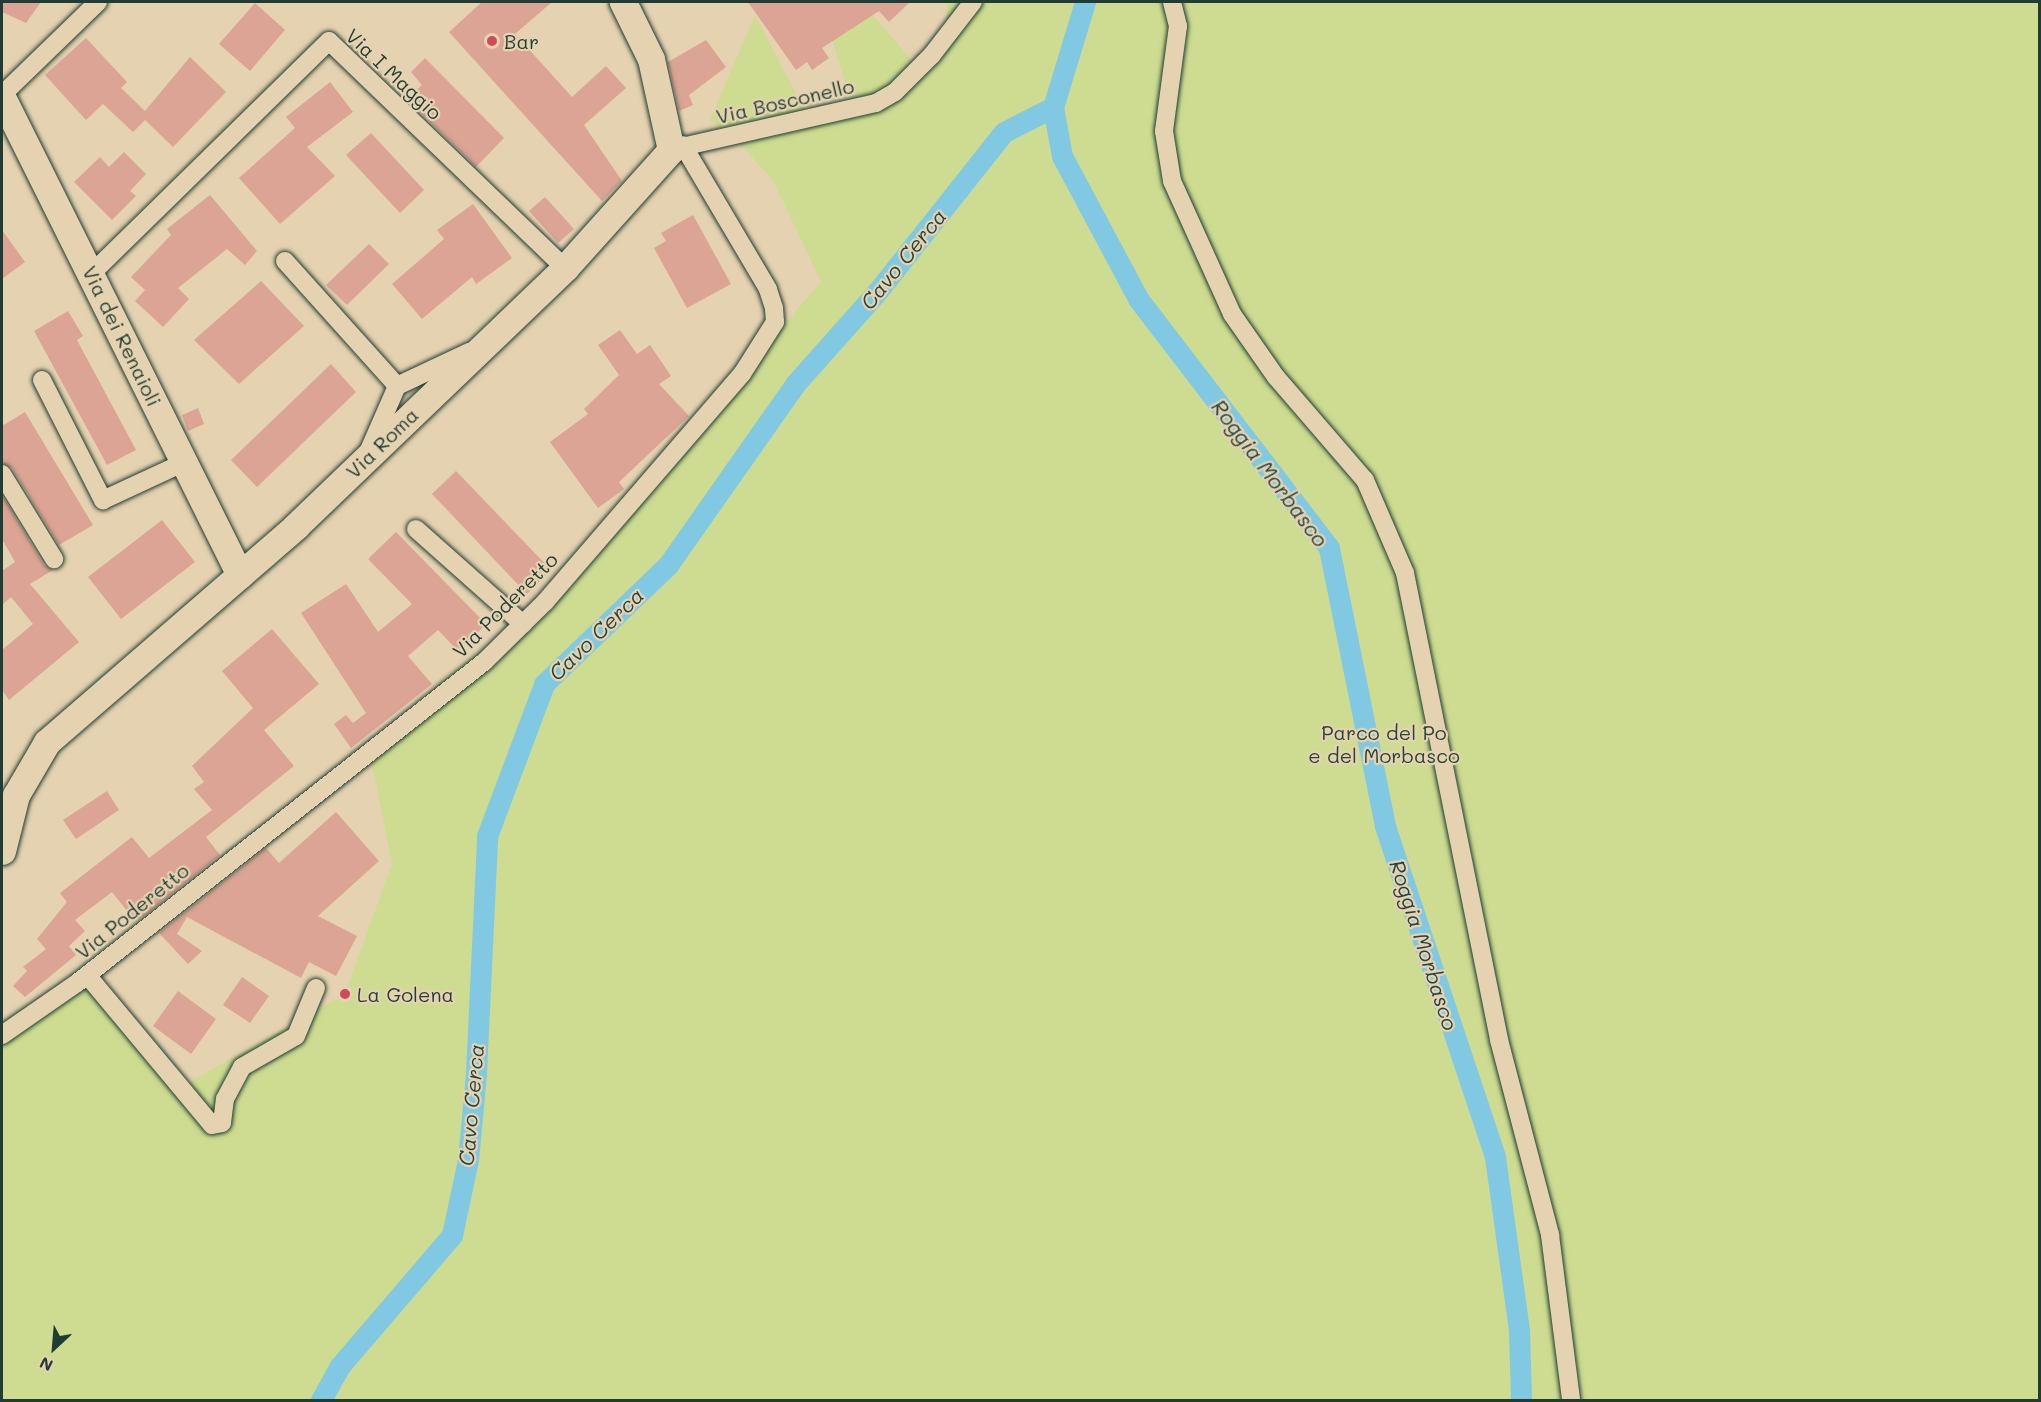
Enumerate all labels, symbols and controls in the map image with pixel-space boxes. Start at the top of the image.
street label: Via I Maggio [341,23,447,125]
place label: Bar [504,29,539,53]
marker: Bar [485,34,499,48]
street label: Via Bosconello [714,73,856,129]
water label: Cavo Cerca [855,204,951,314]
street label: Via dei Renaioli [78,262,166,410]
water label: Roggia Morbasco [1206,394,1334,552]
street label: Via Roma [341,403,423,483]
street label: Via Poderetto [447,547,563,663]
water label: Cavo Cerca [543,582,649,686]
park label: Parco del Po e del Morbasco [1308,720,1460,767]
water label: Roggia Morbasco [1385,857,1463,1033]
street label: Via Poderetto [70,858,194,964]
place label: La Golena [357,982,454,1006]
marker: La Golena [338,987,352,1001]
water label: Cavo Cerca [453,1043,489,1167]
north arrow [24,1318,84,1378]
text: N [36,1353,56,1377]

